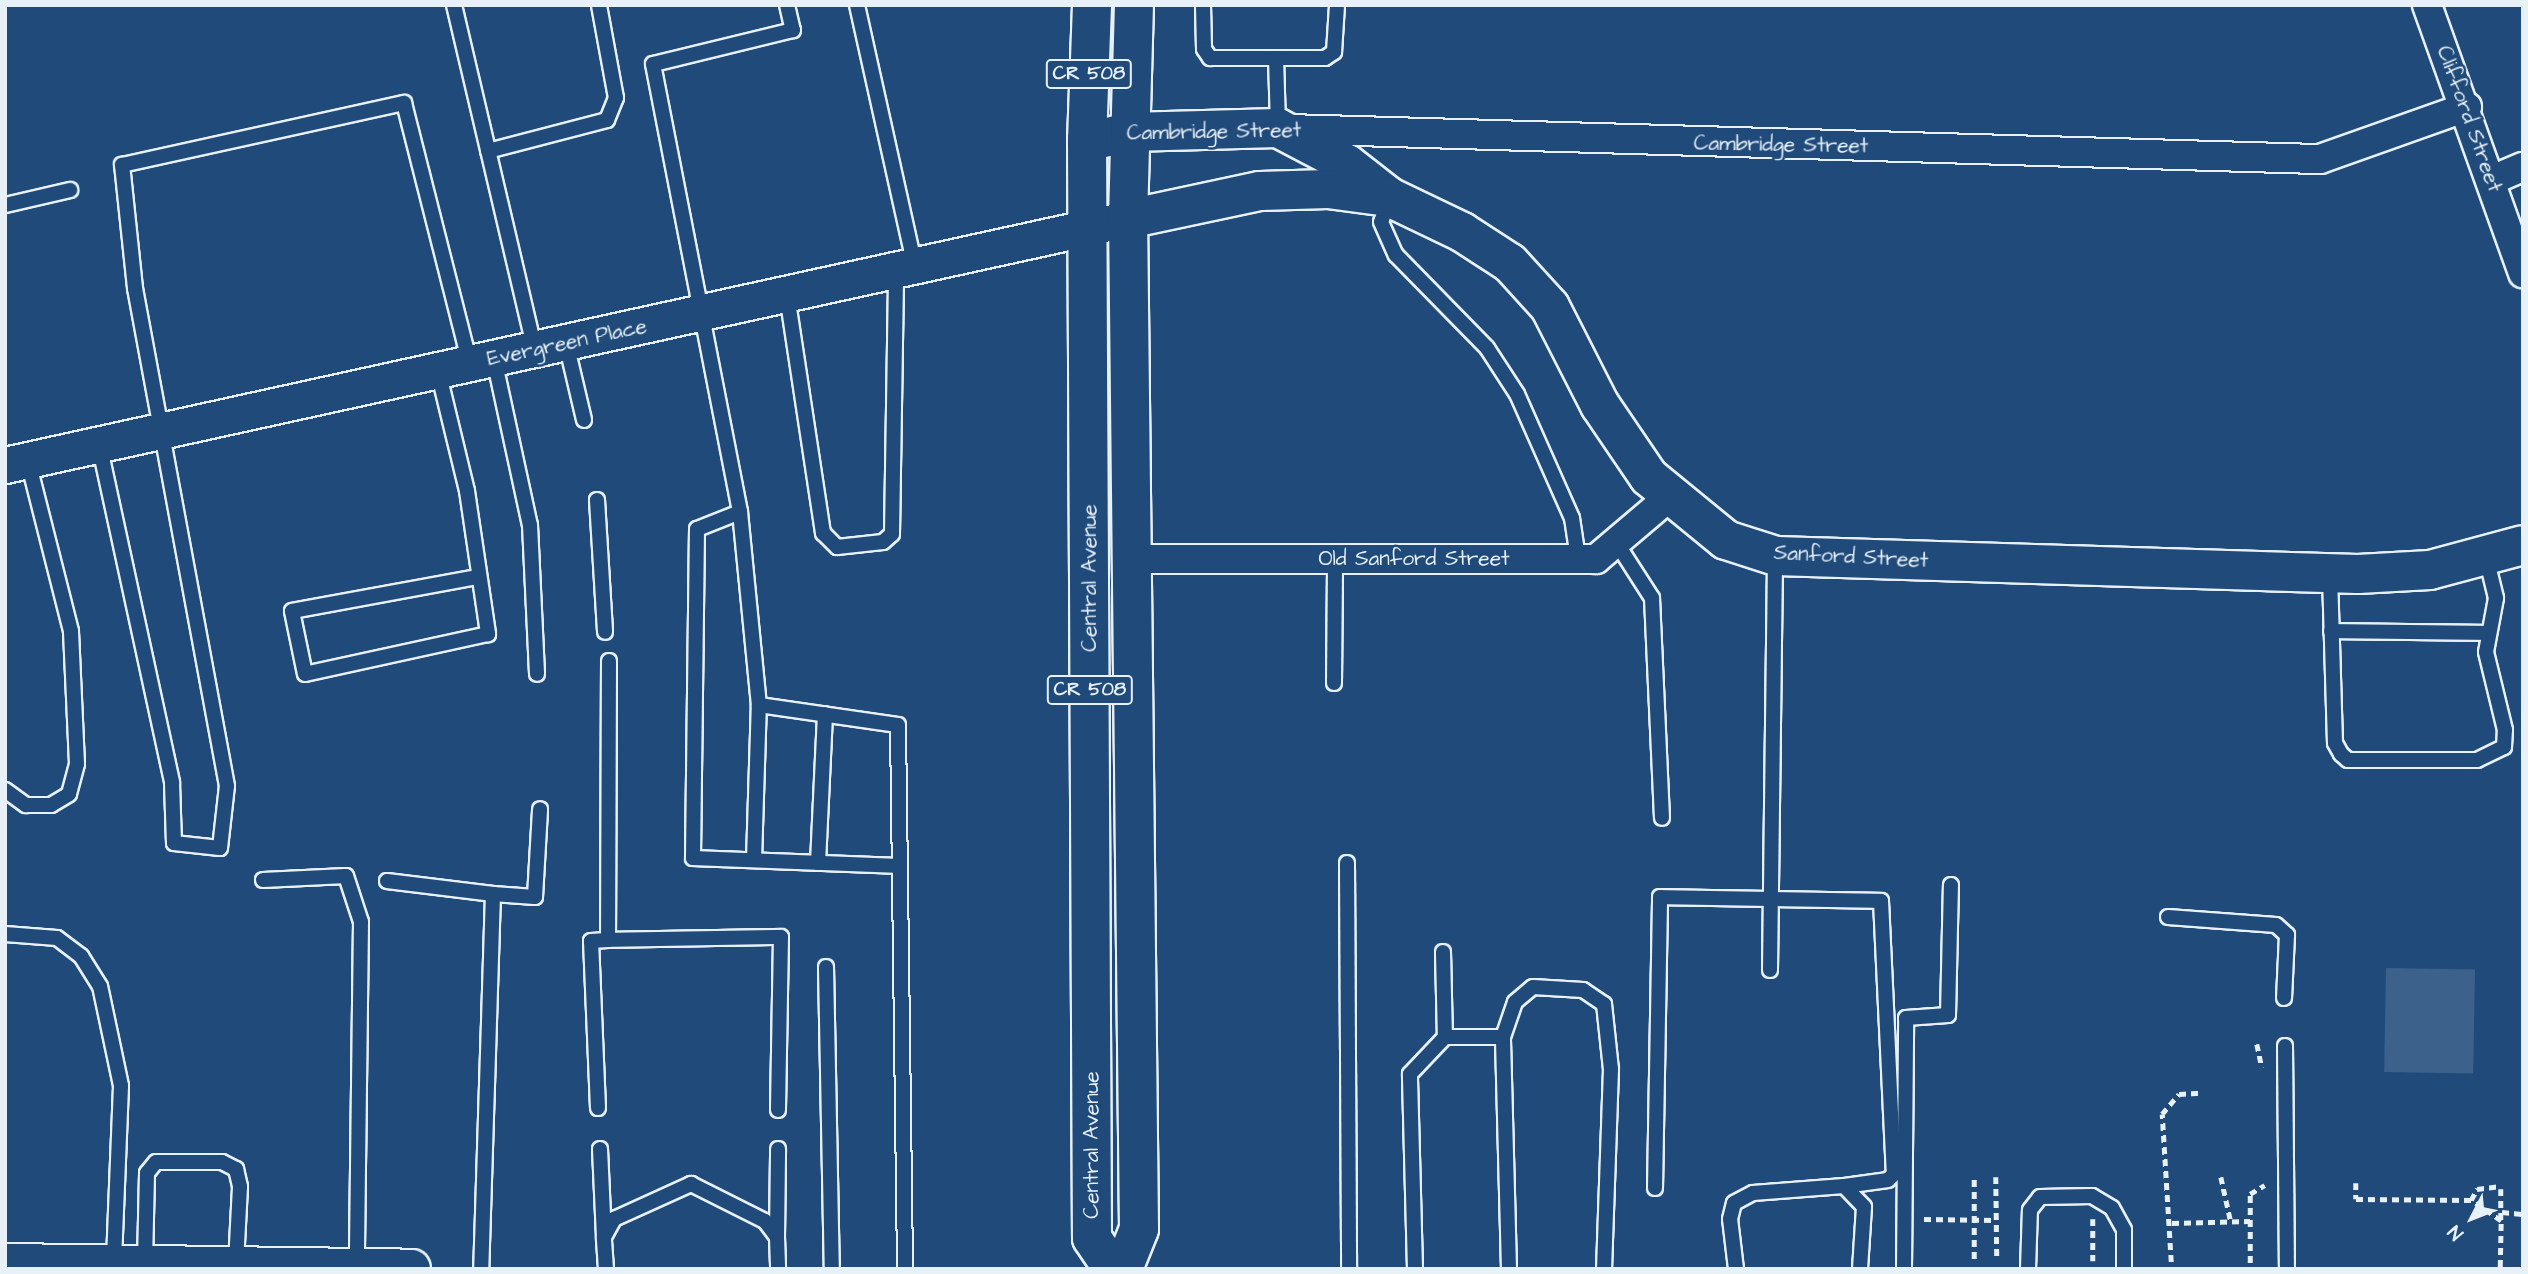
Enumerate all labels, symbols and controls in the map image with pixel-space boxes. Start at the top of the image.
street label: Clifford Street [2431,43,2507,195]
road number: CR 508 [1045,58,1133,90]
street label: Cambridge Street [1126,118,1302,146]
street label: Cambridge Street [1693,131,1869,159]
street label: Evergreen Place [485,314,649,372]
street label: Central Avenue [1077,504,1103,652]
street label: Sanford Street [1773,540,1929,574]
street label: Old Sanford Street [1318,546,1510,572]
road number: CR 508 [1046,674,1134,706]
street label: Central Avenue [1079,1071,1105,1219]
north arrow [2437,1183,2507,1253]
text: N [2442,1219,2470,1246]

